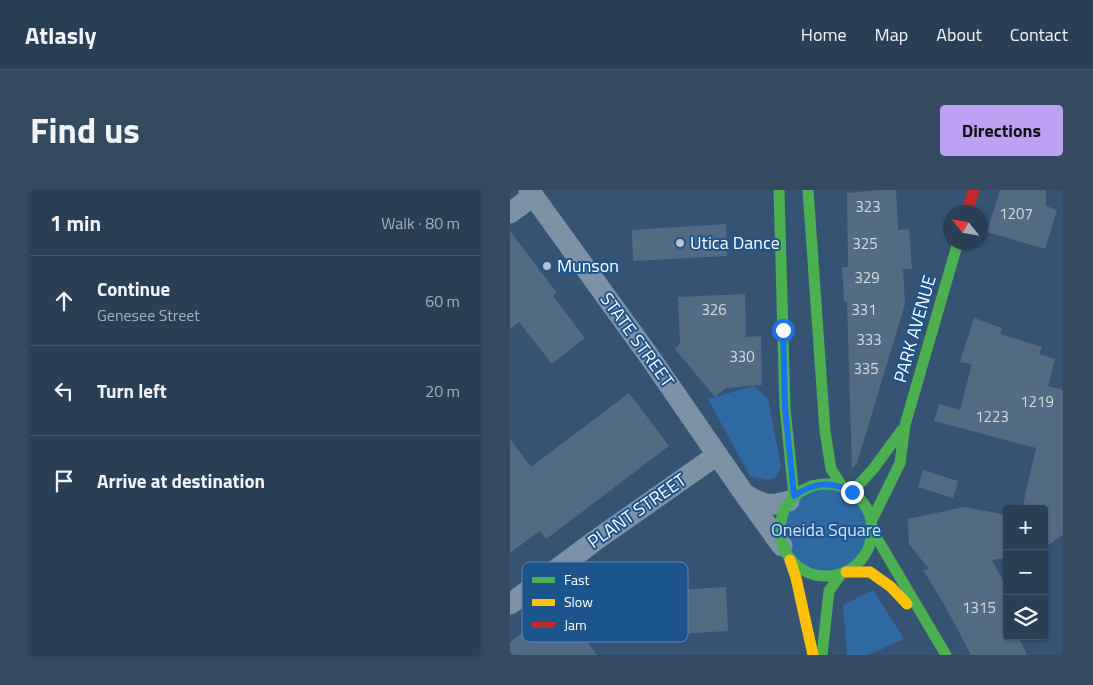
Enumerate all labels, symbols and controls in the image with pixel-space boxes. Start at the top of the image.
text: Atlasly [25,17,96,53]
text: Home [801,21,847,48]
text: Map [875,21,908,48]
text: About [936,21,982,48]
text: Contact [1010,21,1068,48]
text: Find us [30,103,140,157]
button: Directions [940,105,1063,156]
house number: 323 [855,195,881,218]
house number: 1207 [999,202,1033,225]
north arrow [943,205,988,250]
text: 1 min [50,207,101,239]
text: Walk · 80 m [381,211,460,235]
place label: Utica Dance [690,229,780,256]
house number: 325 [852,232,878,255]
marker: Utica Dance [674,237,686,249]
place label: Munson [557,252,619,279]
marker: Munson [541,260,553,272]
house number: 329 [854,266,880,289]
street label: PARK AVENUE [886,272,943,386]
text: Continue [97,274,170,303]
icon: ahead [50,287,78,315]
street label: STATE STREET [594,287,681,393]
text: 60 m [425,289,460,313]
house number: 326 [701,298,727,321]
house number: 331 [851,298,877,321]
text: Genesee Street [97,303,200,327]
route start [772,319,795,342]
house number: 333 [856,328,882,351]
house number: 330 [729,345,755,368]
house number: 335 [853,357,879,380]
text: Turn left [97,376,167,405]
icon: left [50,377,78,405]
text: 20 m [425,379,460,403]
house number: 1219 [1020,390,1054,413]
house number: 1223 [975,405,1009,428]
text: Arrive at destination [97,466,265,495]
street label: PLANT STREET [582,466,692,555]
icon: arrive [50,467,78,495]
route end [841,481,864,504]
map controls [1003,505,1048,640]
button: + [1003,505,1048,550]
park label: Oneida Square [771,516,881,543]
button: − [1003,550,1048,595]
legend [522,562,688,642]
text: Fast [564,569,589,590]
text: Slow [564,591,593,612]
button: layers [1003,595,1048,640]
house number: 1315 [962,596,996,619]
text: Jam [564,614,587,635]

